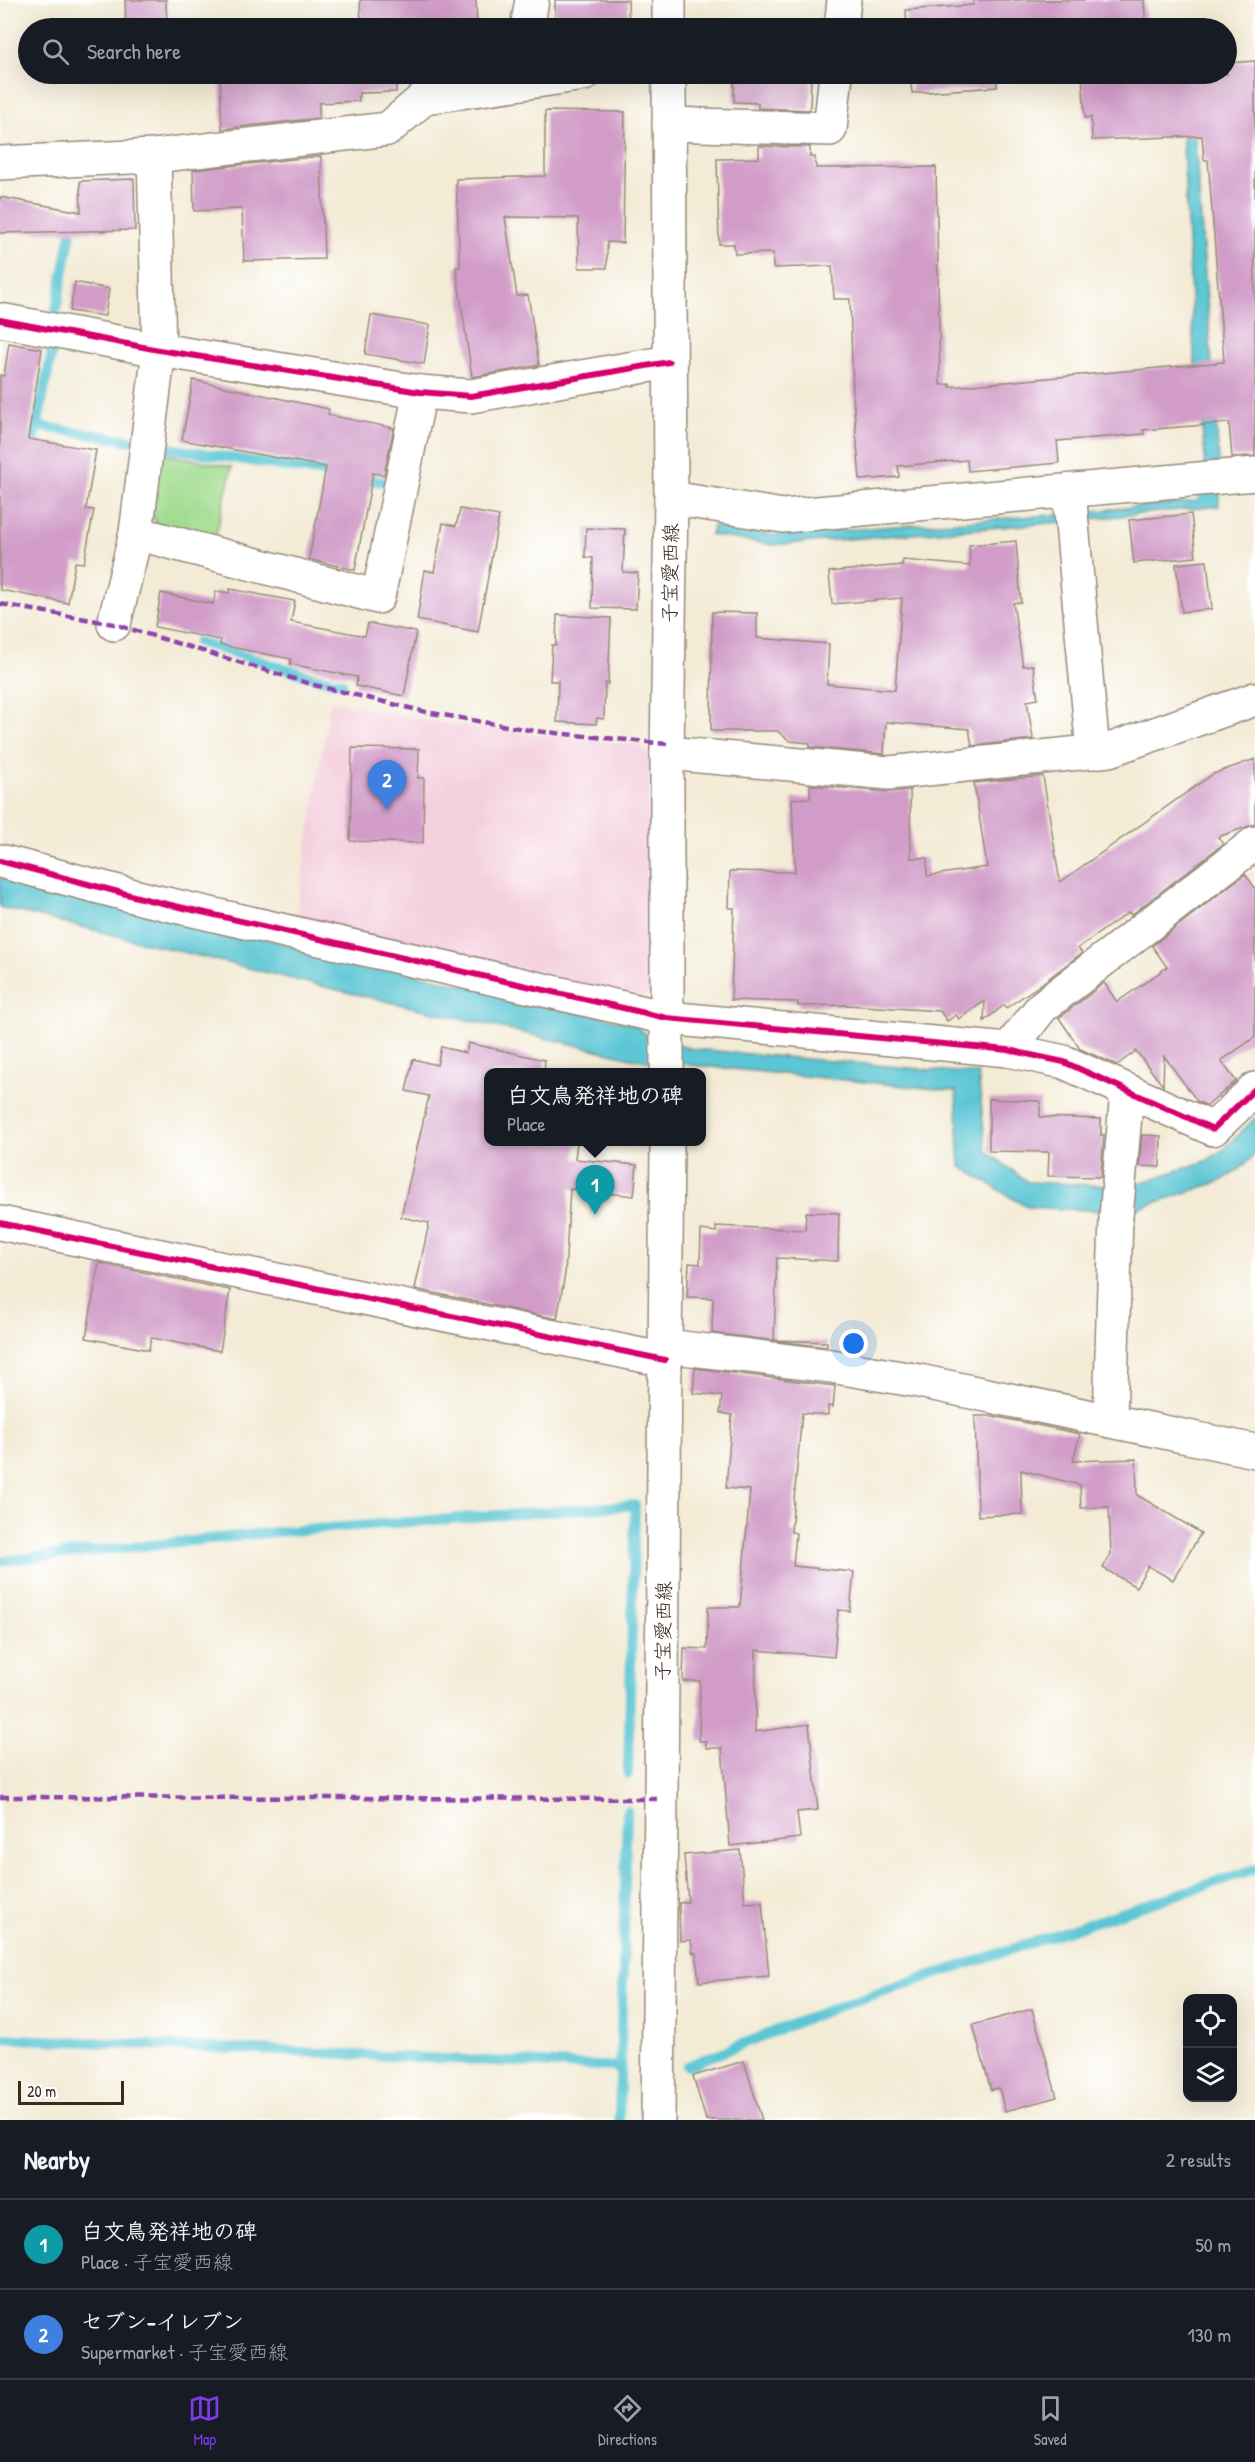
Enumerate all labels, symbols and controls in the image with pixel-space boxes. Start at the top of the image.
search box [18,18,1237,84]
icon: search [39,35,72,68]
text: Search here [87,36,181,66]
street label: 子宝愛西線 [655,523,684,623]
pin: 2 [368,760,406,810]
popup [484,1068,706,1146]
text: 白文鳥発祥地の碑 [507,1080,683,1110]
text: Place [507,1110,545,1137]
pin: 1 [576,1166,614,1215]
your location [839,1329,868,1358]
street label: 子宝愛西線 [648,1581,677,1681]
map controls [1183,1994,1237,2102]
button: locate [1183,1994,1237,2048]
button: layers [1183,2048,1237,2102]
scale bar [18,2078,124,2106]
text: 20 m [27,2080,56,2102]
text: Nearby [24,2142,90,2177]
text: 2 results [1166,2146,1231,2173]
text: 白文鳥発祥地の碑 [81,2216,257,2246]
text: 1 [40,2231,47,2258]
text: 50 m [1195,2231,1231,2258]
text: Place · 子宝愛西線 [81,2248,233,2275]
text: セブン-イレブン [81,2306,244,2336]
text: 2 [39,2321,48,2348]
text: 130 m [1188,2321,1231,2348]
text: Supermarket · 子宝愛西線 [81,2338,288,2365]
tab: Map [188,2392,221,2450]
tab: Directions [598,2392,657,2450]
tab: Saved [1034,2392,1067,2450]

